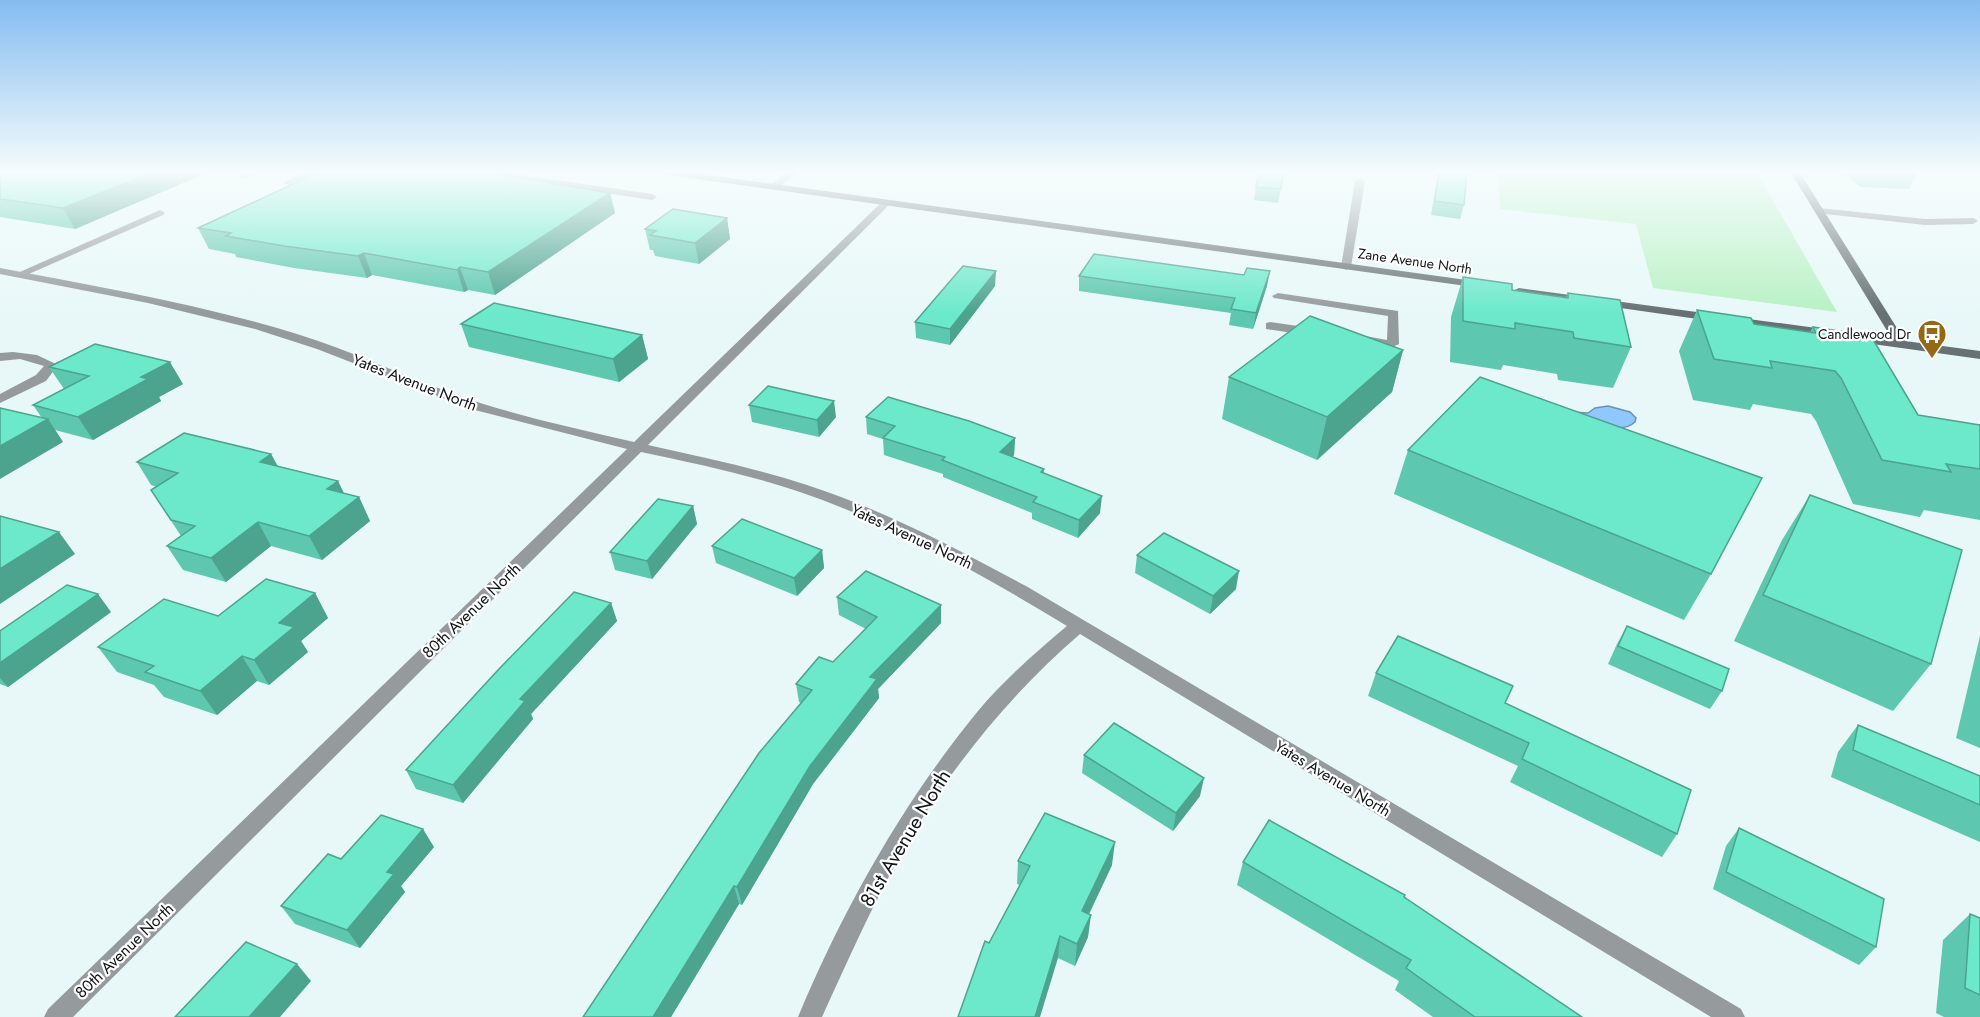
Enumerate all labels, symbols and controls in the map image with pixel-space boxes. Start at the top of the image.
street label: Zane Avenue North [1357,243,1473,279]
bus stop icon: Candlewood Dr [1916,318,1948,360]
place label: Candlewood Dr [1818,324,1911,344]
street label: Yates Avenue North [349,348,481,417]
street label: Yates Avenue North [847,498,976,575]
street label: 80th Avenue North [417,557,526,663]
street label: Yates Avenue North [1270,735,1395,822]
street label: 81st Avenue North [853,764,958,912]
street label: 80th Avenue North [70,897,179,1003]

